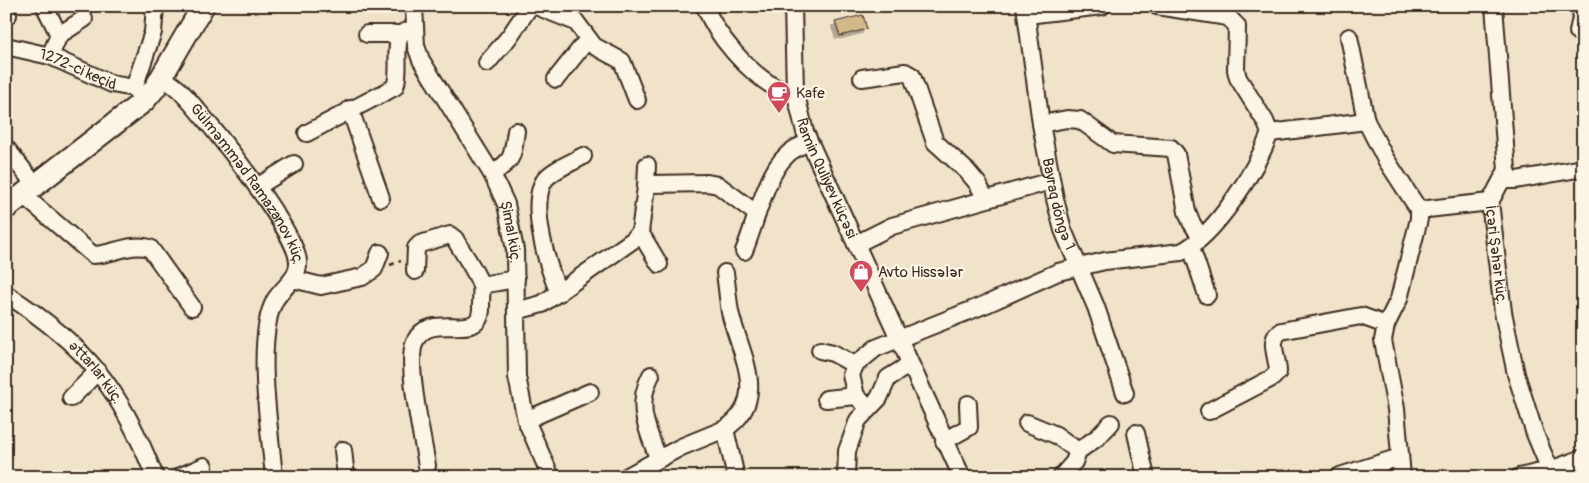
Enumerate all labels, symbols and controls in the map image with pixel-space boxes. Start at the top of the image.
street label: 1272-ci keçid [38,45,117,95]
cafe icon: Kafe [766,80,792,114]
place label: Kafe [796,84,825,103]
street label: Gülməmməd Ramazanov küç. [186,100,307,265]
street label: Ramin Quliyev küçəsi [792,116,861,242]
street label: Bayraq döngə 1 [1038,157,1079,253]
street label: Şimal küç. [496,199,524,264]
street label: İçəri Şəhər küç. [1480,204,1511,306]
shop icon: Avto Hissələr [848,259,874,293]
place label: Avto Hissələr [878,263,964,282]
street label: Əttarlar küç. [64,337,127,408]

